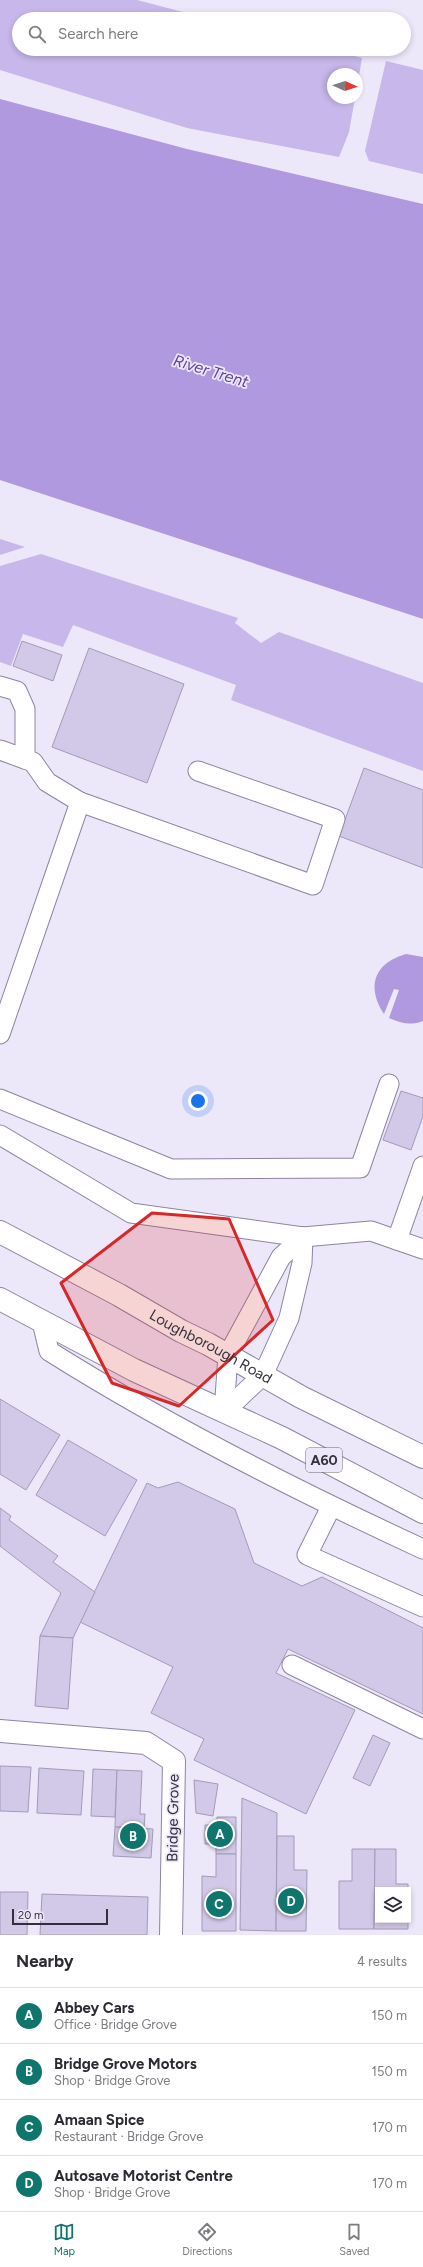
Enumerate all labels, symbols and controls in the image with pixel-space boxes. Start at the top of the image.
search box [12,12,411,56]
icon: search [26,23,48,45]
text: Search here [58,25,138,43]
north arrow [327,68,363,104]
water label: River Trent [171,351,252,392]
your location [188,1091,208,1111]
street label: Loughborough Road [146,1306,275,1388]
road number: A60 [306,1448,342,1472]
street label: Bridge Grove [163,1774,183,1862]
pin: A [207,1819,233,1849]
pin: B [120,1821,146,1851]
pin: D [278,1886,304,1916]
map controls [375,1887,411,1923]
button: layers [375,1887,411,1923]
pin: C [206,1889,232,1919]
scale bar [12,1907,108,1926]
text: 20 m [18,1909,43,1922]
text: Nearby [16,1951,74,1971]
text: 4 results [357,1954,407,1969]
text: Abbey Cars [54,1999,134,2017]
text: A [24,2008,34,2023]
text: 150 m [372,2008,407,2023]
text: Office · Bridge Grove [54,2017,177,2032]
text: Bridge Grove Motors [54,2055,197,2073]
text: B [25,2064,33,2079]
text: 150 m [372,2064,407,2079]
text: Shop · Bridge Grove [54,2073,170,2088]
text: Amaan Spice [54,2111,144,2129]
text: C [24,2120,34,2135]
text: 170 m [372,2120,407,2135]
text: Restaurant · Bridge Grove [54,2129,203,2144]
text: Autosave Motorist Centre [54,2167,233,2185]
text: D [24,2176,34,2191]
text: 170 m [372,2176,407,2191]
text: Shop · Bridge Grove [54,2185,170,2200]
tab: Map [53,2221,75,2258]
tab: Directions [182,2221,232,2258]
tab: Saved [339,2221,370,2258]

